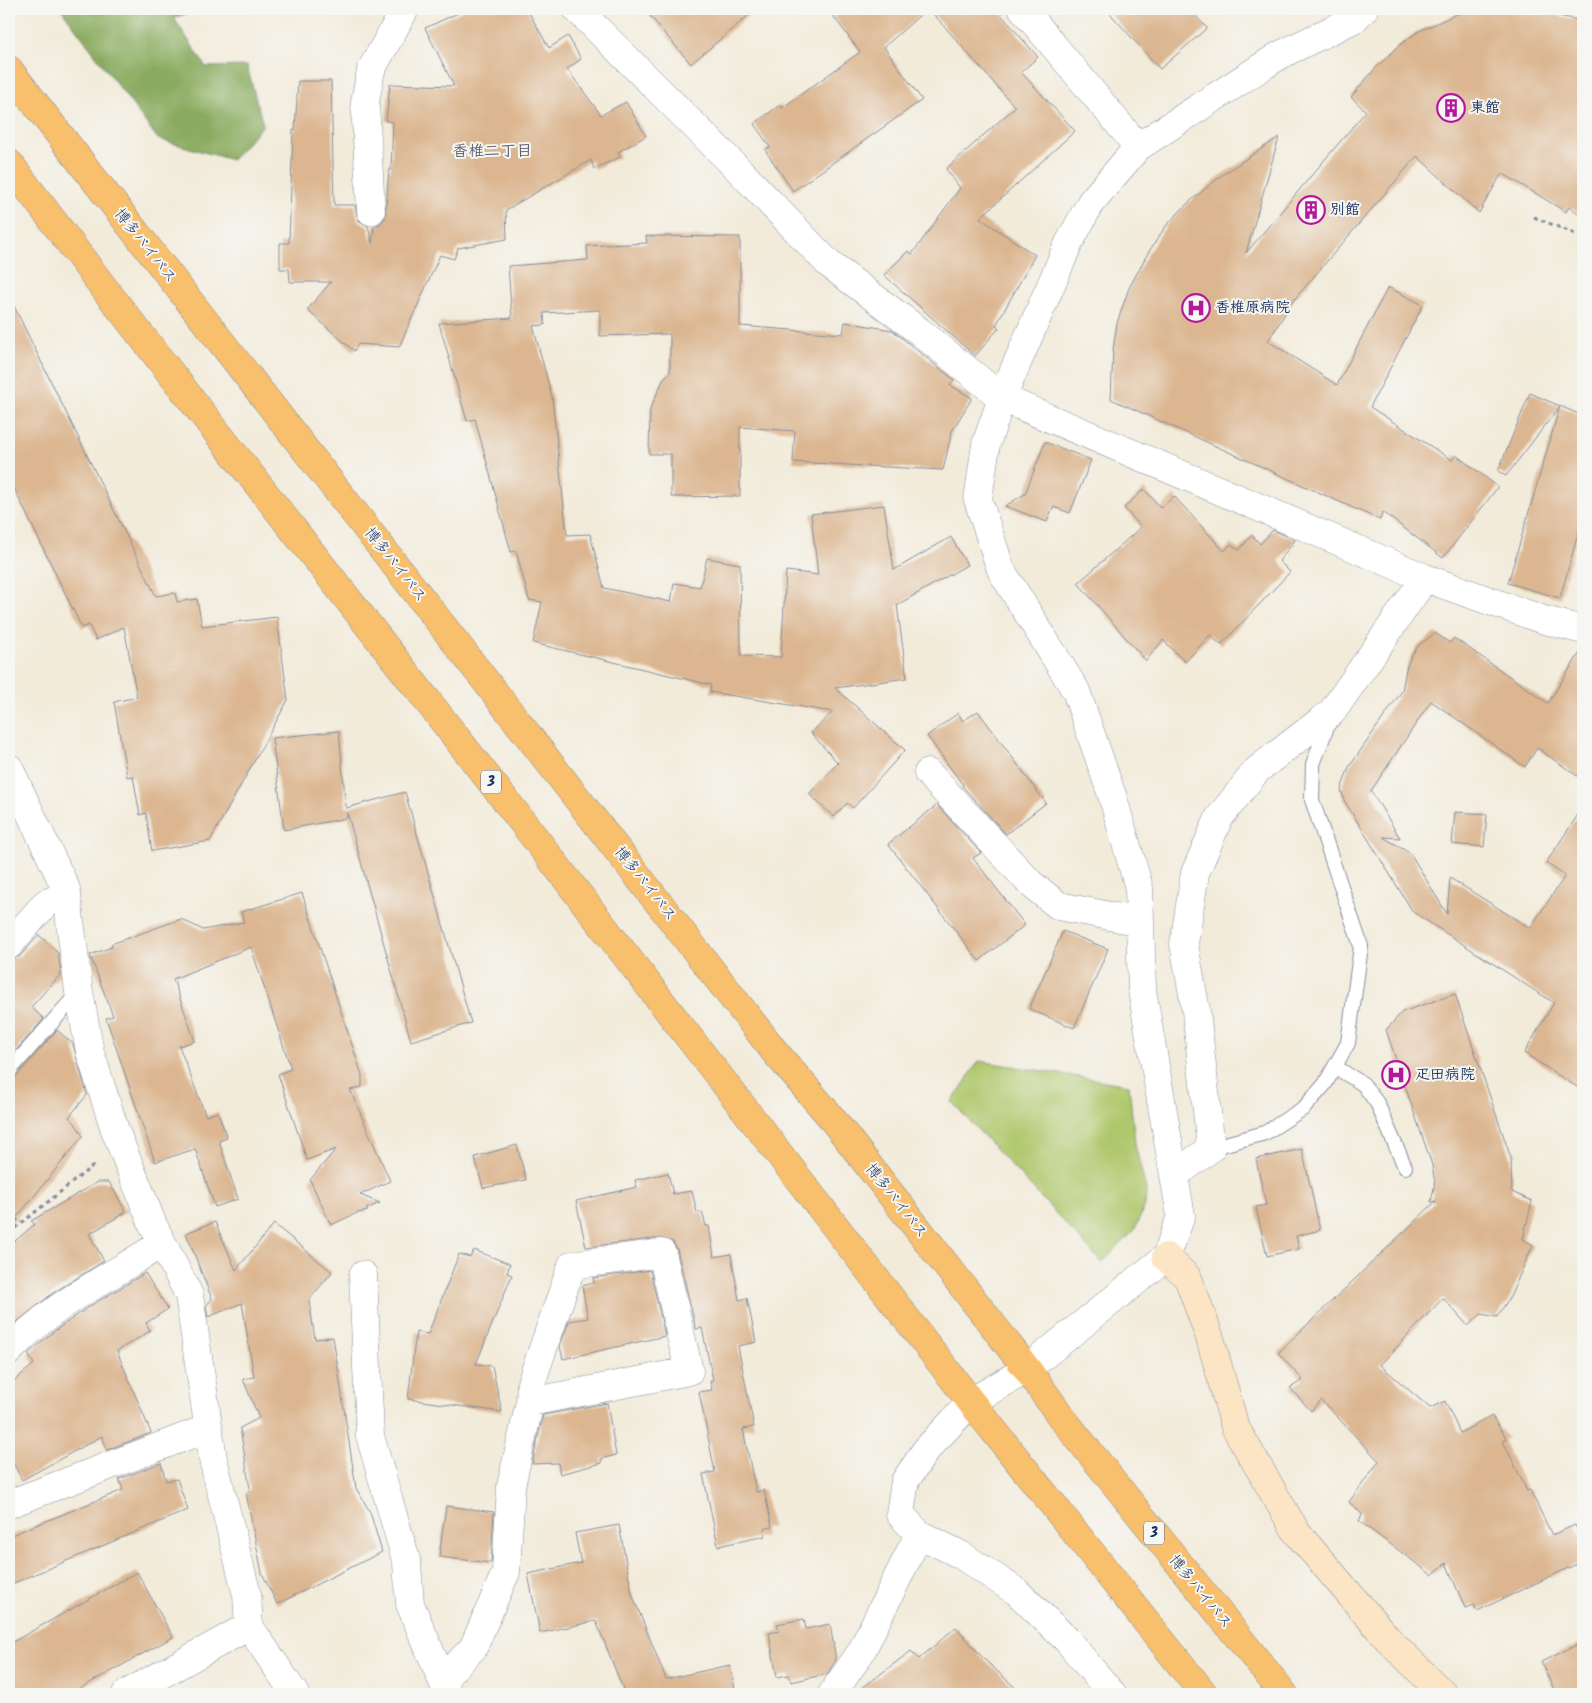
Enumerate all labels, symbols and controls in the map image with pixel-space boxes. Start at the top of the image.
building icon: 東館 [1436,93,1466,123]
place label: 東館 [1470,96,1500,120]
district label: 香椎二丁目 [452,139,532,164]
building icon: 別館 [1296,195,1326,225]
place label: 別館 [1330,198,1360,222]
street label: 博多バイパス [108,203,182,289]
hospital icon: 香椎原病院 [1181,293,1211,323]
place label: 香椎原病院 [1215,296,1290,320]
street label: 博多バイパス [358,522,432,608]
road number: 3 [481,770,501,794]
street label: 博多バイパス [608,841,682,927]
hospital icon: 疋田病院 [1381,1060,1411,1090]
place label: 疋田病院 [1415,1063,1475,1087]
street label: 博多バイパス [859,1158,933,1244]
road number: 3 [1144,1522,1164,1545]
street label: 博多バイパス [1162,1550,1238,1634]

